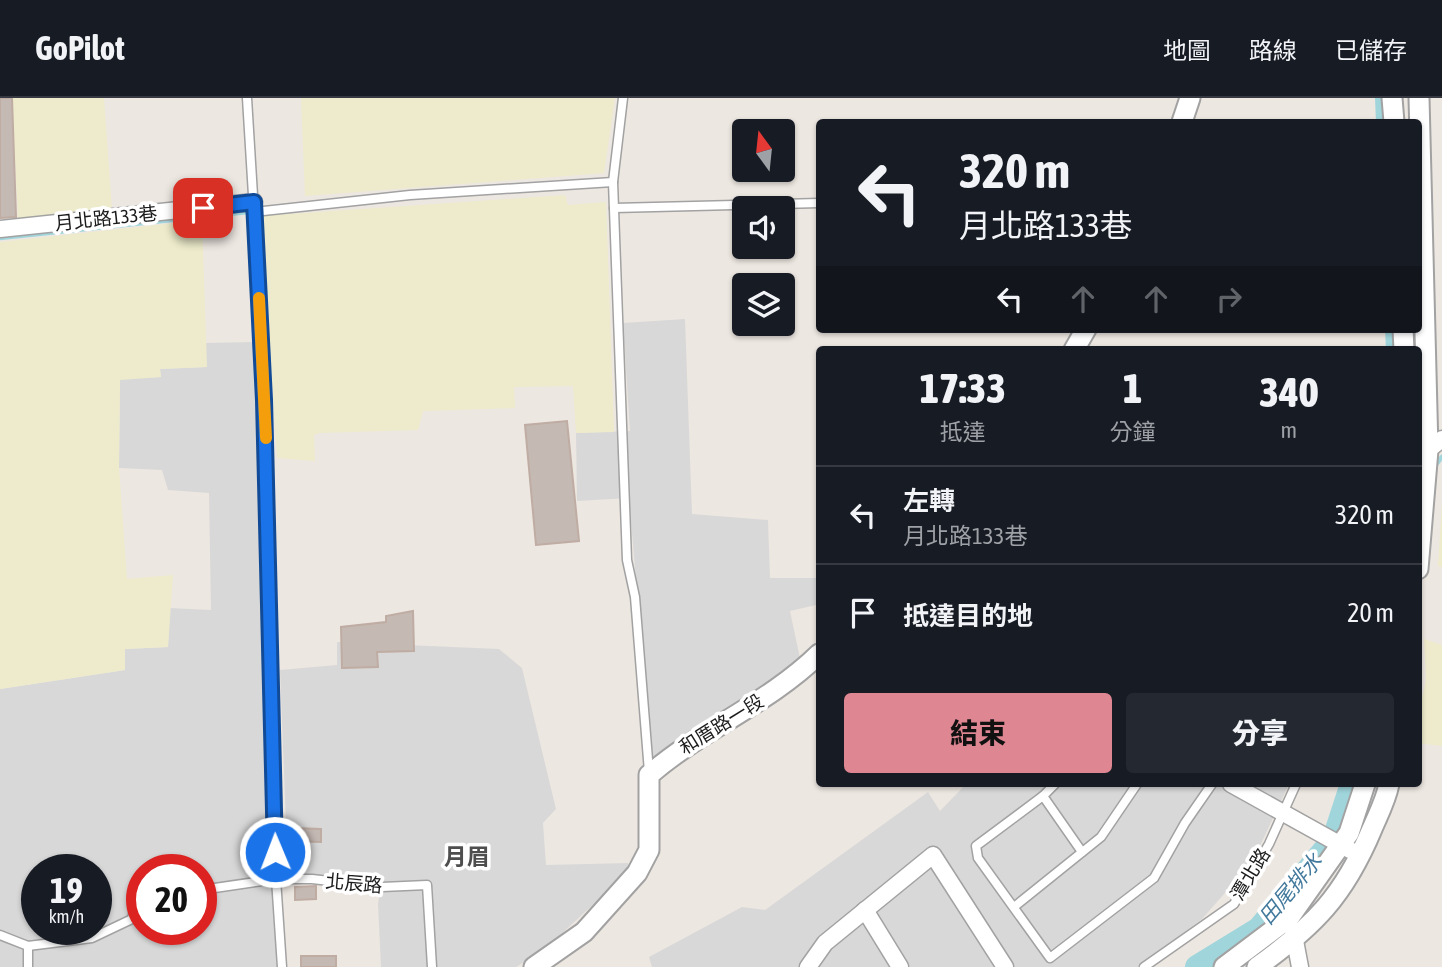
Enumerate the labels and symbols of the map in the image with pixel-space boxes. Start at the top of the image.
north arrow [732,119,794,182]
pin [173,178,233,238]
street label: 月北路133巷 [54,202,158,234]
street label: 和厝路一段 [675,689,767,759]
position arrow [238,815,312,889]
district label: 月眉 [444,844,490,870]
street label: 潭北路 [1226,844,1274,904]
water label: 田尾排水 [1254,848,1327,928]
speed limit sign: 20 [126,854,217,945]
street label: 北辰路 [325,870,383,896]

